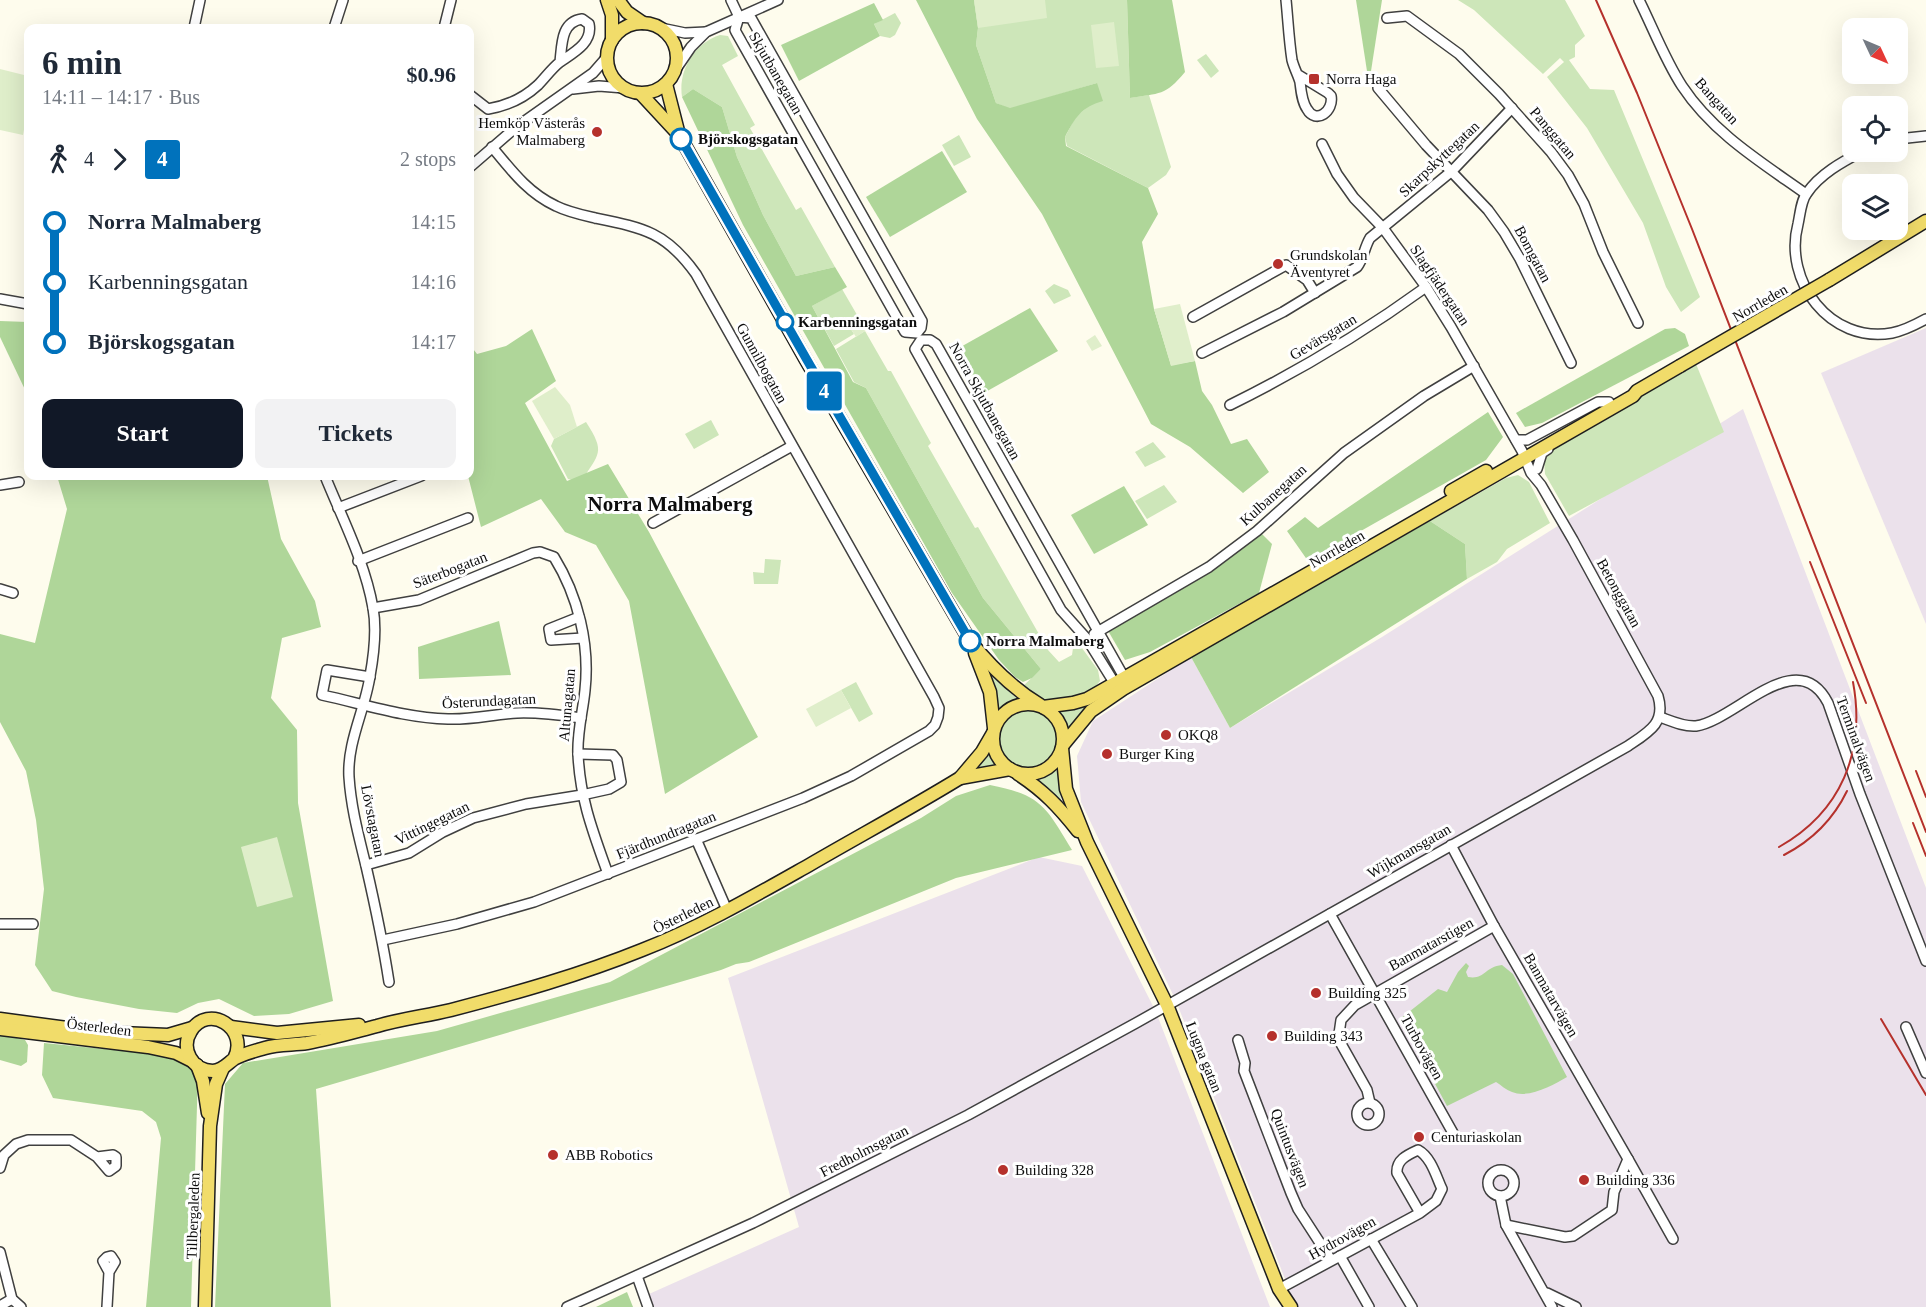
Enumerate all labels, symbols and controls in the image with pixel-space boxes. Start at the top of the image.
north arrow [1842,18,1908,84]
map controls [1842,18,1908,240]
street label: Skjutbanegatan [746,29,806,117]
text: 6 min [42,45,122,81]
text: $0.96 [407,62,456,87]
place label: Norra Haga [1326,71,1397,87]
marker: Norra Haga [1307,72,1321,86]
street label: Bangatan [1692,75,1742,128]
text: 14:11 – 14:17 · Bus [42,86,200,108]
button: locate [1842,96,1908,162]
street label: Panggatan [1527,104,1580,162]
place label: Hemköp Västerås Malmaberg [478,115,585,148]
street label: Skarpskyttegatan [1396,118,1483,200]
marker: Hemköp Västerås Malmaberg [590,125,604,139]
marker: Björskogsgatan [670,128,692,150]
place label: Björskogsgatan [698,131,799,147]
icon: walk [42,143,75,176]
icon: forward [103,143,136,176]
text: 4 [157,147,168,171]
text: 4 [84,148,94,170]
text: 2 stops [400,148,456,170]
button: layers [1842,174,1908,240]
text: Norra Malmaberg [88,209,261,234]
text: 14:15 [410,211,456,233]
street label: Bomgatan [1511,223,1555,285]
street label: Slagfjädergatan [1407,242,1473,329]
place label: Grundskolan Äventyret [1290,247,1368,280]
marker: Grundskolan Äventyret [1271,257,1285,271]
text: Karbenningsgatan [88,269,248,294]
text: 14:16 [410,271,456,293]
street label: Norrleden [1730,281,1791,325]
street label: Gevärsgatan [1287,311,1360,363]
marker: Karbenningsgatan [776,313,794,331]
place label: Karbenningsgatan [798,314,918,330]
street label: Gunnilbogatan [733,320,791,406]
text: Björskogsgatan [88,329,235,354]
text: 14:17 [410,331,456,353]
street label: Norra Skjutbanegatan [946,340,1024,463]
line badge: 4 [804,372,844,410]
text: 4 [819,379,829,403]
button: Start [42,399,243,468]
button: Tickets [255,399,456,468]
street label: Kulbanegatan [1237,461,1310,529]
district label: Norra Malmaberg [587,492,753,516]
street label: Norrleden [1307,527,1368,571]
street label: Säterbogatan [411,548,490,592]
street label: Betonggatan [1594,556,1645,630]
marker: Norra Malmaberg [959,630,981,652]
place label: Norra Malmaberg [986,633,1104,649]
street label: Altunagatan [556,667,578,742]
street label: Österundagatan [442,691,537,711]
street label: Terminalvägen [1833,694,1879,784]
place label: OKQ8 [1178,727,1218,743]
marker: OKQ8 [1159,728,1173,742]
place label: Burger King [1119,746,1195,762]
marker: Burger King [1100,747,1114,761]
street label: Lövstagatan [358,783,388,859]
street label: Vittingegatan [392,798,472,848]
street label: Fjärdhundragatan [614,808,719,862]
street label: Wijkmansgatan [1364,820,1454,881]
street label: Österleden [650,893,716,936]
street label: Banmatarstigen [1386,914,1476,974]
street label: Banmatarvägen [1521,950,1582,1040]
place label: Building 325 [1328,985,1407,1001]
marker: Building 325 [1309,986,1323,1000]
street label: Turbovägen [1398,1012,1447,1083]
street label: Österleden [66,1015,133,1039]
street label: Lugna gatan [1183,1019,1226,1095]
place label: Building 343 [1284,1028,1363,1044]
marker: Building 343 [1265,1029,1279,1043]
street label: Quintusvägen [1268,1106,1313,1190]
street label: Fredholmsgatan [817,1122,911,1180]
place label: Centuriaskolan [1431,1129,1522,1145]
marker: Centuriaskolan [1412,1130,1426,1144]
place label: ABB Robotics [565,1147,653,1163]
marker: ABB Robotics [546,1148,560,1162]
place label: Building 328 [1015,1162,1094,1178]
marker: Building 328 [996,1163,1010,1177]
street label: Tillbergaleden [183,1172,203,1260]
place label: Building 336 [1596,1172,1675,1188]
marker: Building 336 [1577,1173,1591,1187]
street label: Hydrovägen [1306,1213,1379,1263]

